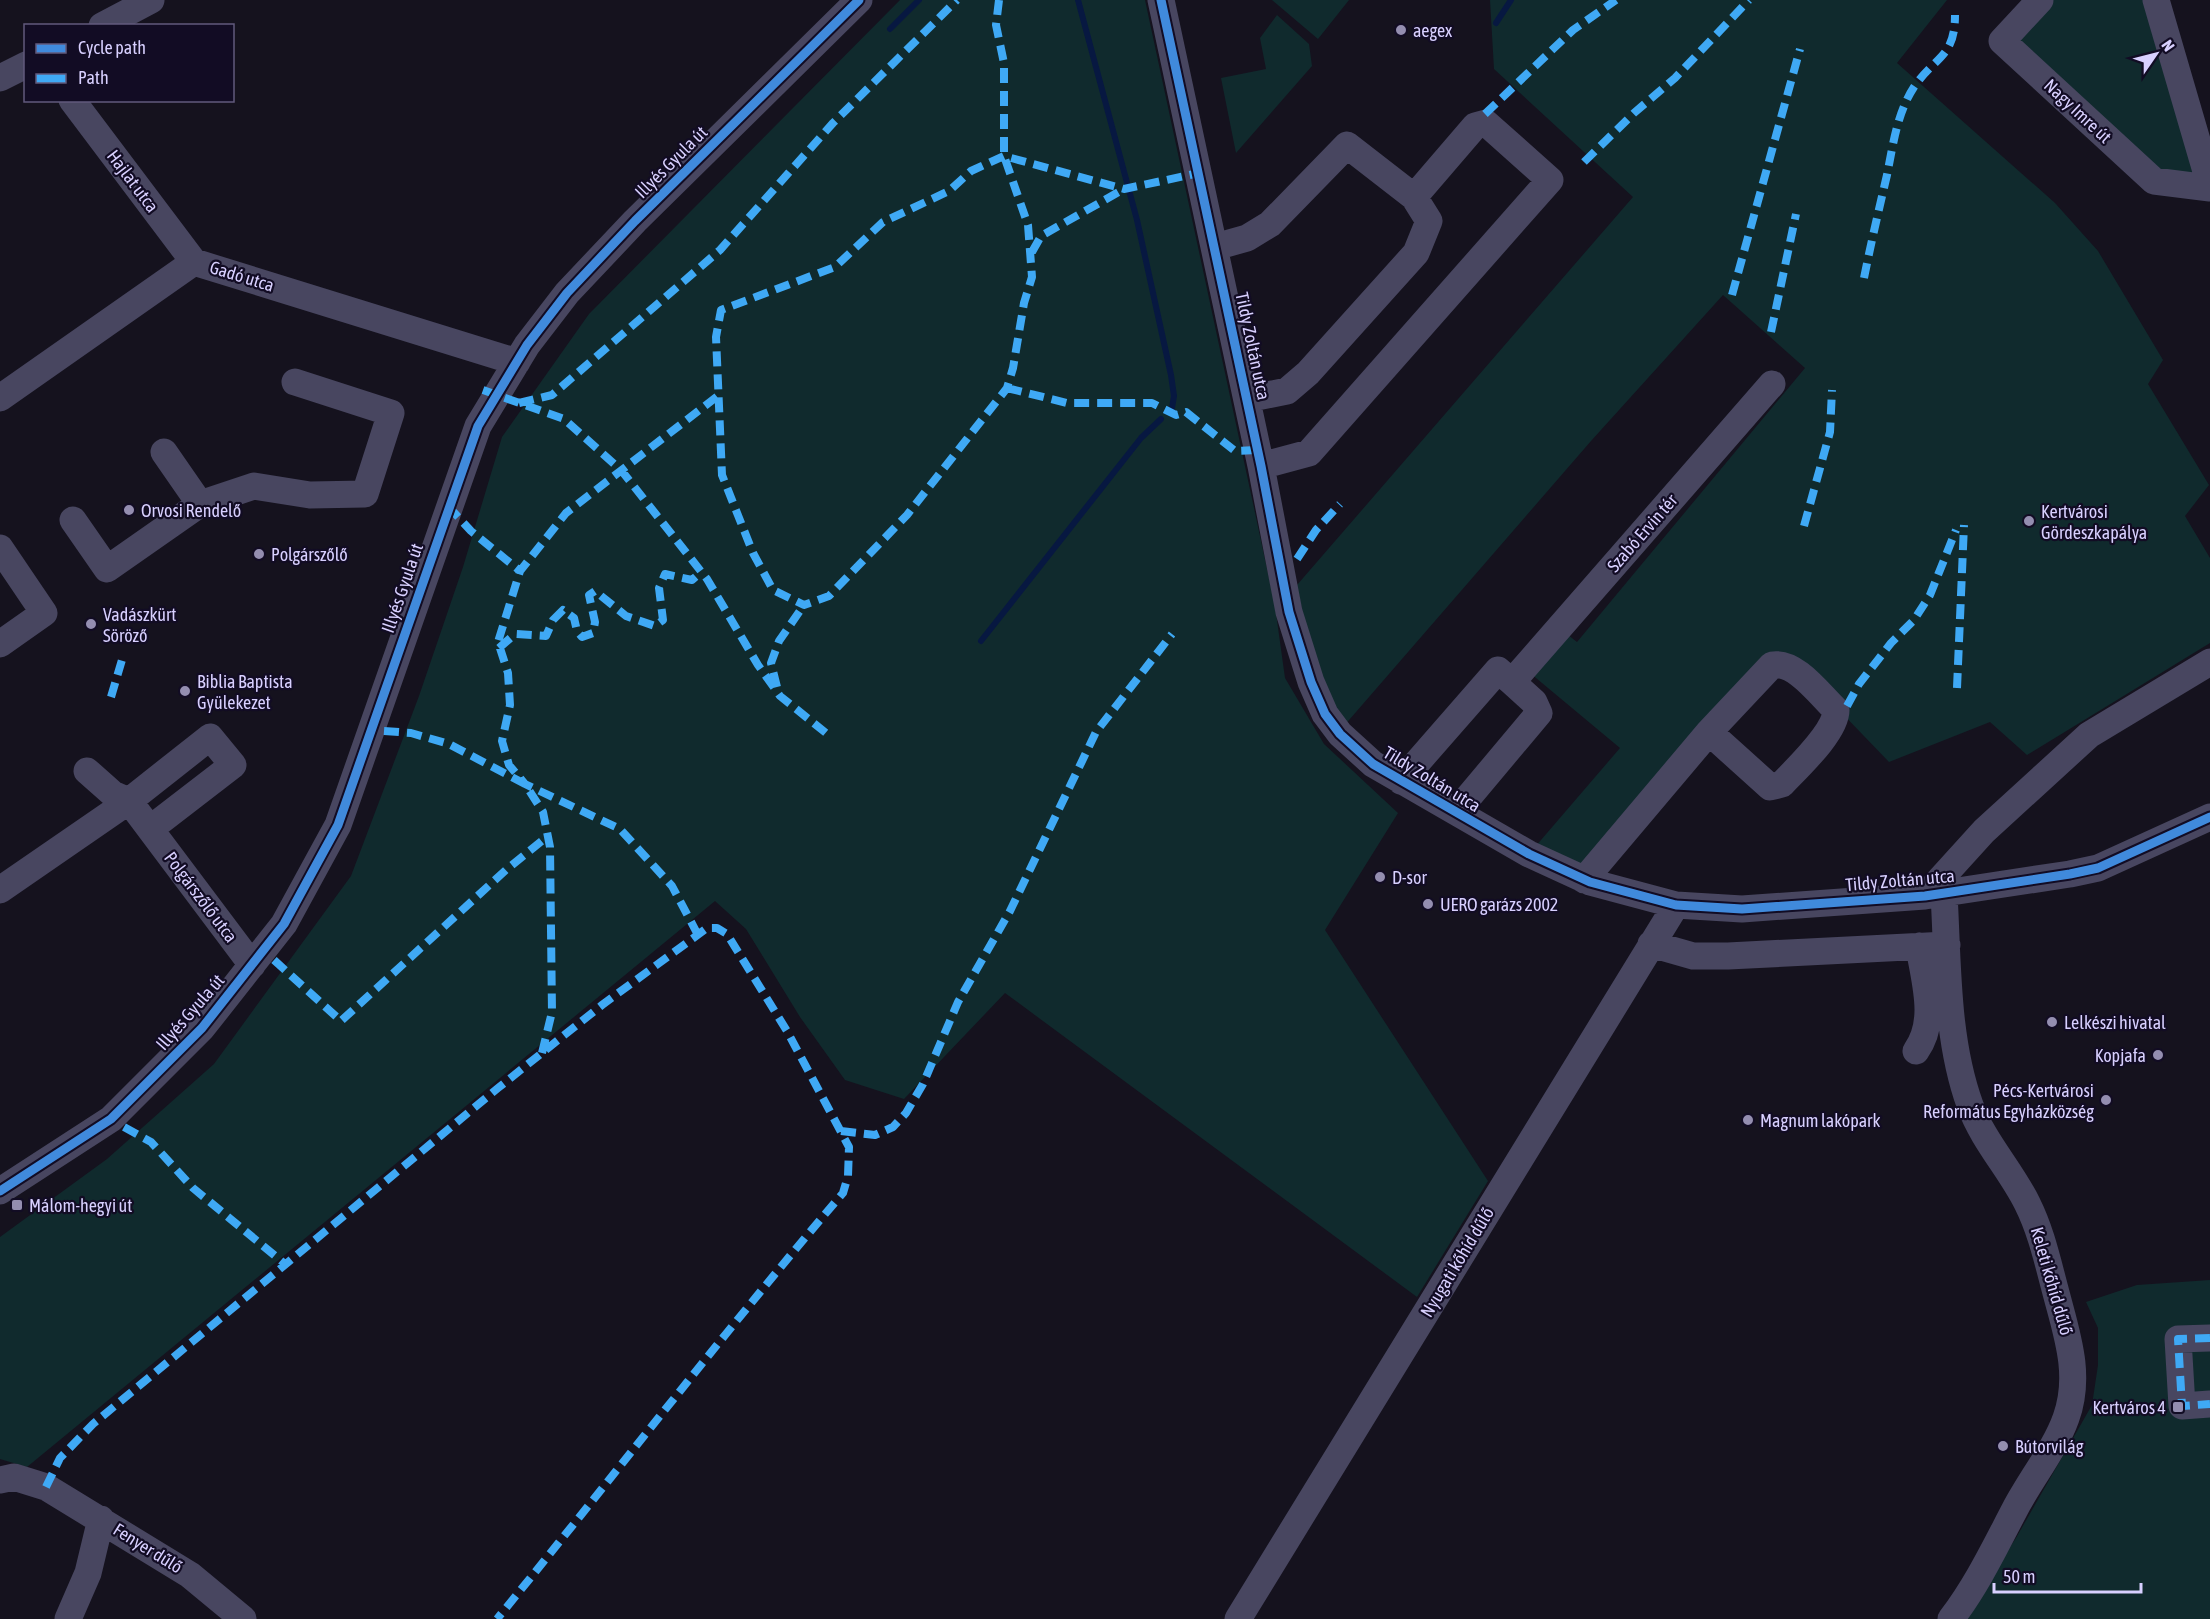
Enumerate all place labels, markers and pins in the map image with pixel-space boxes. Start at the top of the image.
place label: aegex [1413,20,1452,41]
marker: aegex [1394,23,1408,37]
place label: Orvosi Rendelő [141,500,241,521]
place label: Kertvárosi Gördeszkapálya [2041,501,2147,543]
marker: Orvosi Rendelő [122,503,136,517]
marker: Kertvárosi Gördeszkapálya [2022,514,2036,528]
place label: Polgárszőlő [271,544,348,565]
marker: Polgárszőlő [252,547,266,561]
place label: Vadászkürt Söröző [103,604,176,646]
marker: Vadászkürt Söröző [84,617,98,631]
place label: Biblia Baptista Gyülekezet [197,671,293,713]
marker: Biblia Baptista Gyülekezet [178,684,192,698]
place label: D-sor [1392,867,1427,888]
marker: D-sor [1373,870,1387,884]
place label: UERO garázs 2002 [1440,894,1558,915]
marker: UERO garázs 2002 [1421,897,1435,911]
place label: Lelkészi hivatal [2064,1012,2166,1033]
marker: Lelkészi hivatal [2045,1015,2059,1029]
place label: Kopjafa [2095,1045,2146,1066]
marker: Kopjafa [2151,1048,2165,1062]
place label: Pécs-Kertvárosi Református Egyházközség [1923,1080,2094,1122]
marker: Pécs-Kertvárosi Református Egyházközség [2099,1093,2113,1107]
place label: Magnum lakópark [1760,1110,1880,1131]
marker: Magnum lakópark [1741,1113,1755,1127]
place label: Málom-hegyi út [29,1195,132,1216]
marker: Málom-hegyi út [10,1198,24,1212]
place label: Kertváros 4 [2092,1397,2166,1418]
marker: Kertváros 4 [2171,1400,2185,1414]
place label: Bútorvilág [2015,1436,2084,1457]
marker: Bútorvilág [1996,1439,2010,1453]

